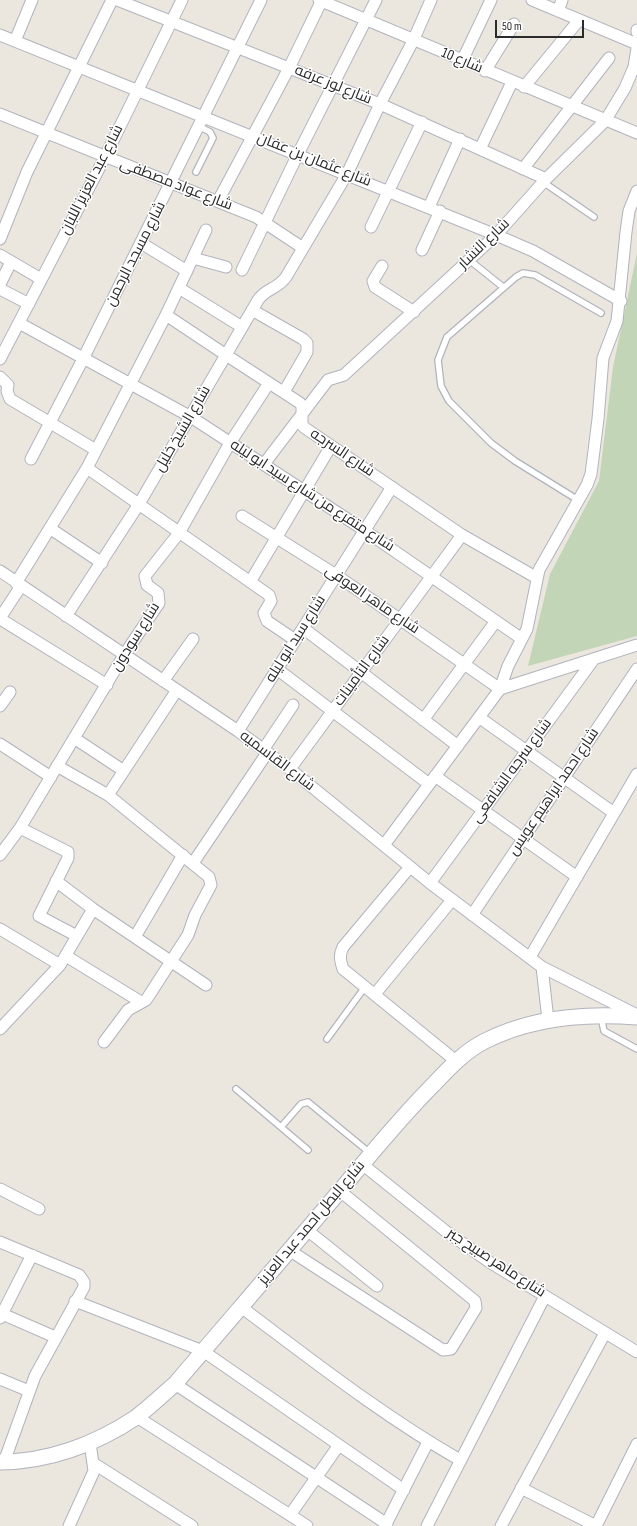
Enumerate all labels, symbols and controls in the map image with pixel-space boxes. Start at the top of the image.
scale bar [497,12,586,38]
text: 50 m [502,19,522,34]
street label: شارع 10 [439,44,485,78]
street label: شارع لوز عرفه [292,61,374,109]
street label: شارع عبد العزيز اللبان [57,122,127,238]
street label: شارع عثمان بن عفان [254,129,374,191]
street label: شارع عواد مصطفى [117,155,235,215]
street label: شارع مسجد الرحمن [102,199,170,309]
street label: شارع النشار [454,215,514,273]
street label: شارع الشيخ خليل [151,383,215,475]
street label: شارع السرجه [306,425,378,481]
street label: شارع متفرع من شارع سيد ابو ليله [226,436,398,556]
street label: شارع ماهر العوفى [321,562,423,638]
street label: شارع سيد ابو ليله [262,592,330,686]
street label: شارع سودون [108,599,164,675]
street label: شارع التأمينات [330,632,394,710]
street label: شارع سرجه الشافعى [468,715,556,827]
street label: شارع احمد ابراهيم عويس [505,725,603,859]
street label: شارع القاسميه [236,727,318,795]
street label: شارع البطل احمد عبد العزيز [255,1157,369,1289]
street label: شارع ماهر صبيح جبر [443,1224,549,1302]

